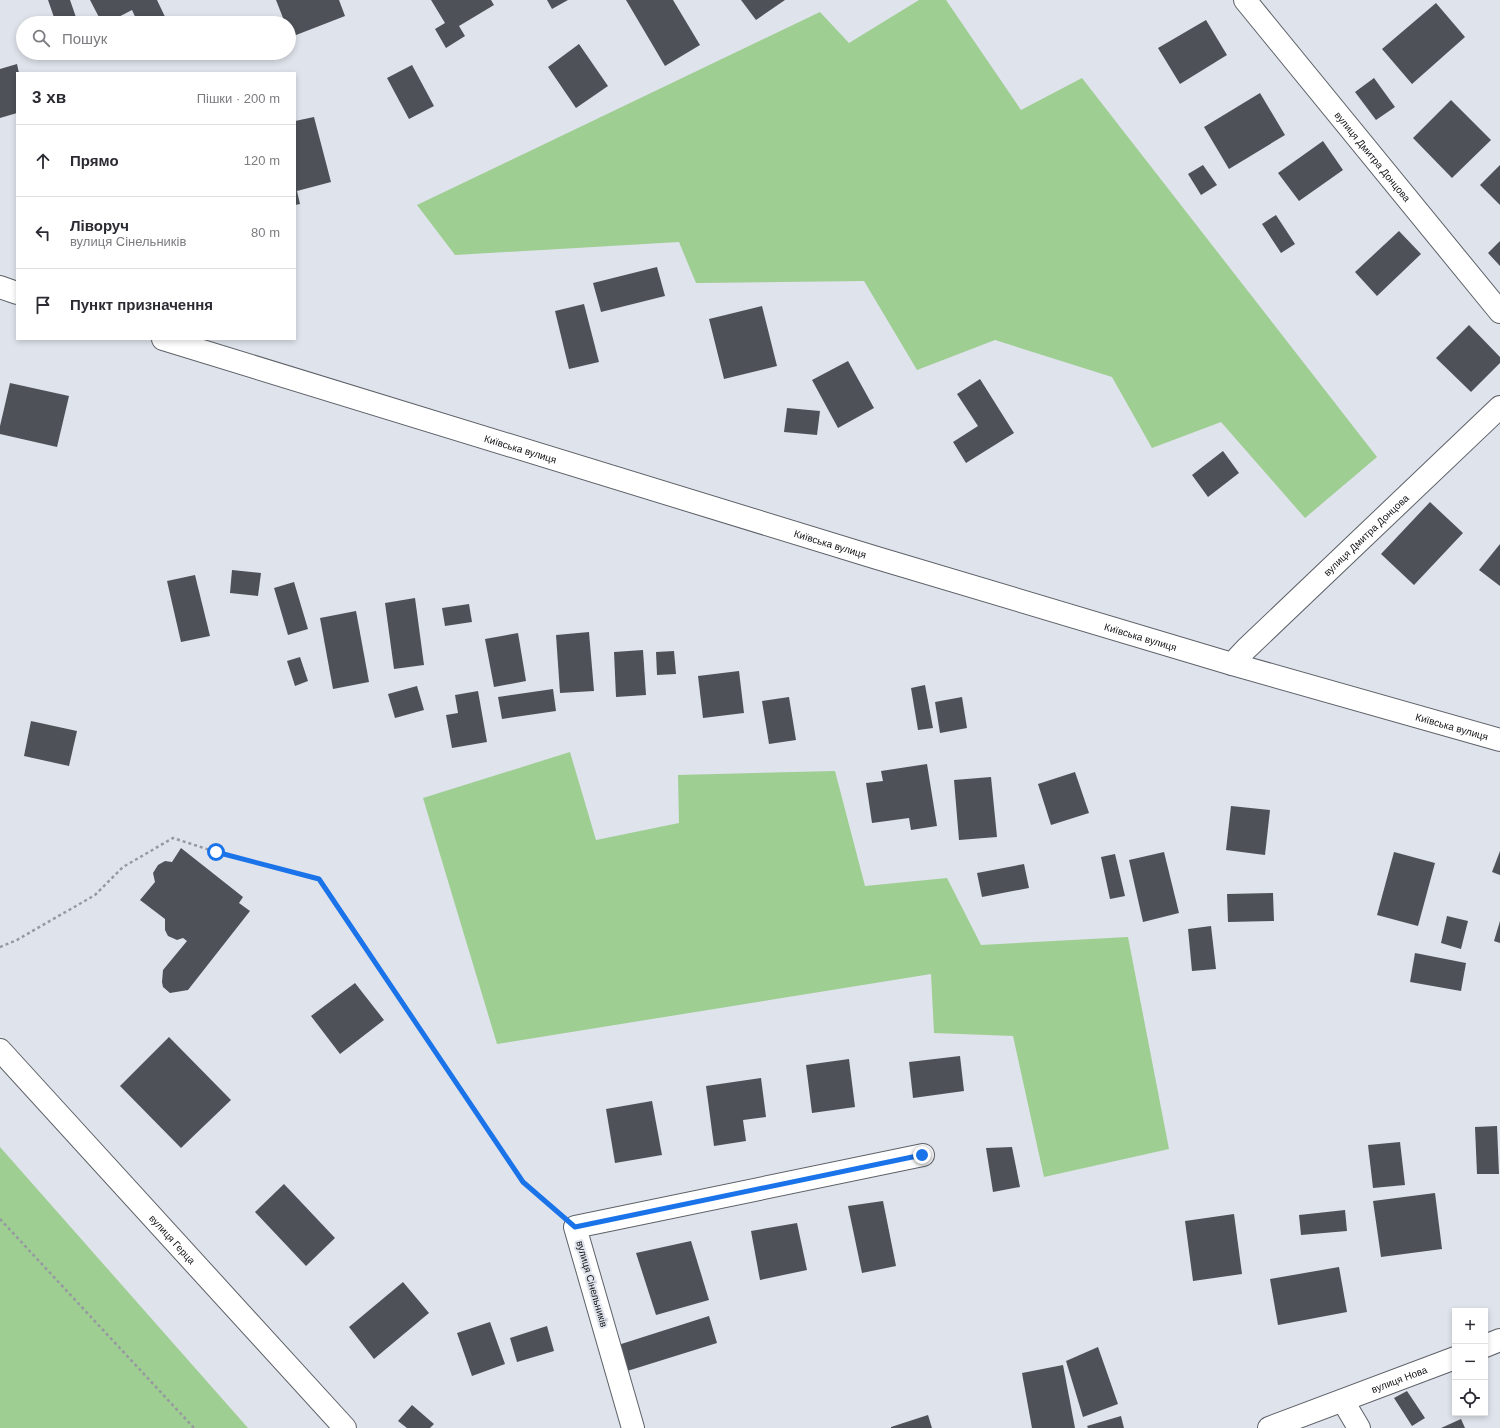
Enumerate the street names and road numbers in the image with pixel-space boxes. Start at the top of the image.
street label: вулиця Дмитра Донцова [1333,109,1413,204]
street label: Київська вулиця [483,432,558,465]
street label: вулиця Дмитра Донцова [1321,492,1411,578]
street label: Київська вулиця [793,527,868,560]
street label: Київська вулиця [1103,621,1178,653]
street label: Київська вулиця [1414,711,1490,742]
street label: вулиця Герца [147,1212,198,1266]
street label: вулиця Сінельників [574,1239,610,1329]
street label: вулиця Нова [1370,1363,1429,1395]

